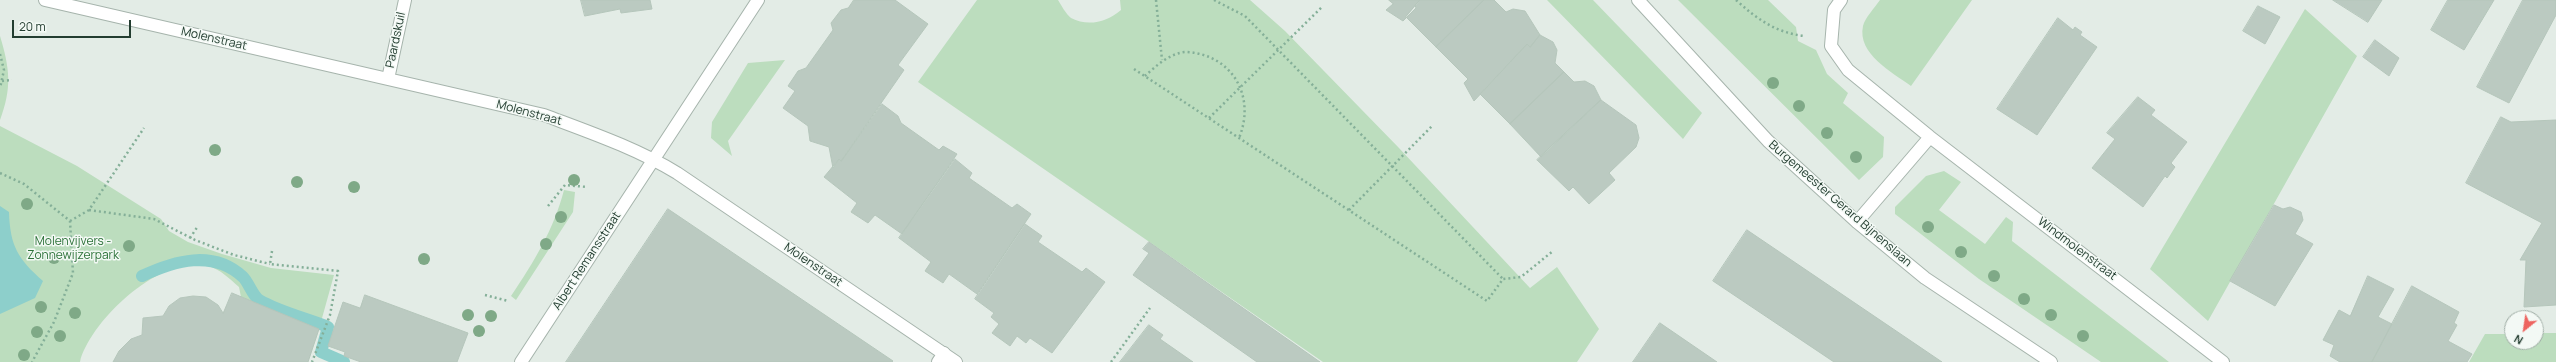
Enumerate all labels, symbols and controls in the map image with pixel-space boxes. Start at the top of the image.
street label: Paardskuil [383,11,409,69]
scale bar [14,12,133,38]
text: 20 m [19,18,46,35]
street label: Molenstraat [180,24,248,54]
street label: Molenstraat [495,97,563,129]
street label: Burgemeester Gerard Bijnenslaan [1765,138,1915,270]
street label: Albert Remansstraat [550,209,624,313]
street label: Windmolenstraat [2035,215,2119,283]
park label: Molenvijvers - Zonnewijzerpark [27,235,119,263]
street label: Molenstraat [781,240,845,290]
north arrow [2504,310,2544,350]
text: N [2511,331,2525,348]

